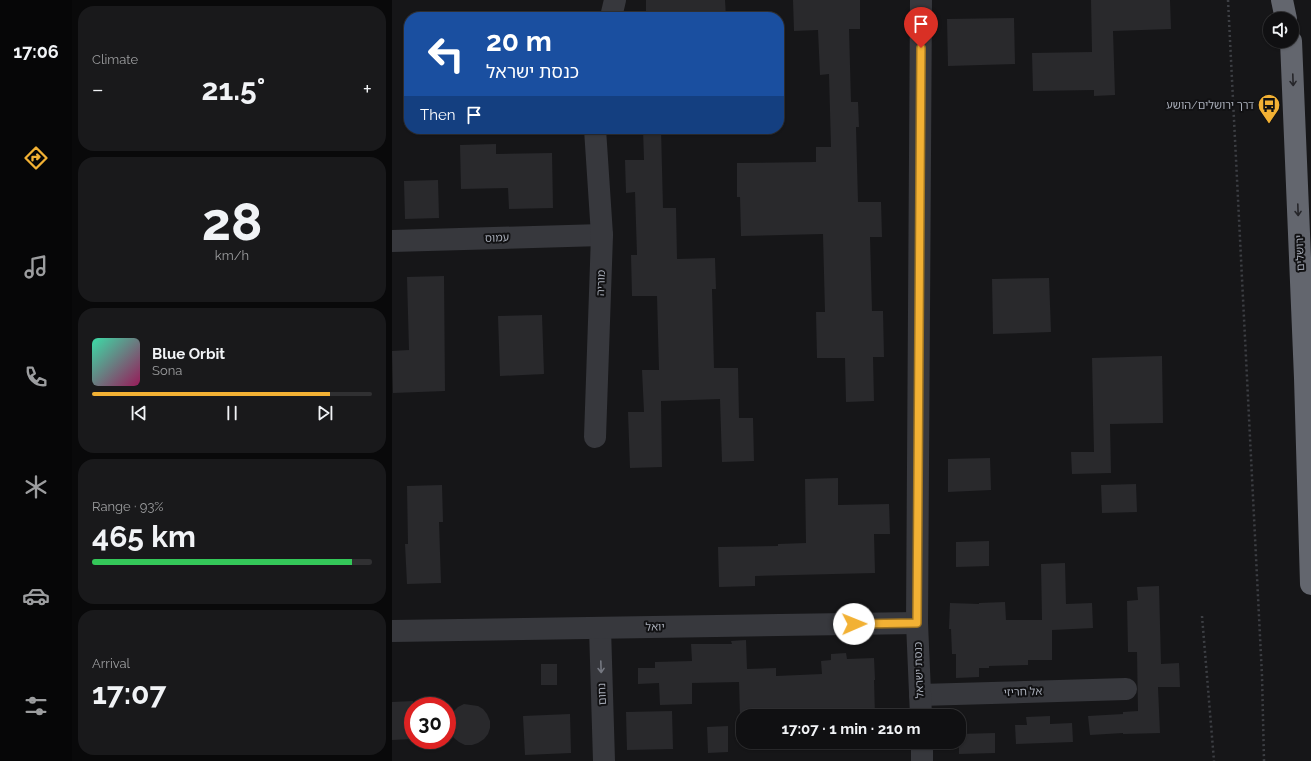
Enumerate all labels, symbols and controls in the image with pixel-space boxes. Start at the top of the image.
pin [904,7.0,938,48]
map controls [1263,12,1299,48]
button: sound [1263,12,1299,48]
icon: arrive [910,13,932,35]
text: 20 m [486,25,552,58]
icon: left [420,28,472,80]
text: 17:06 [13,41,59,62]
text: Climate [92,52,138,67]
text: כנסת ישראל [486,61,579,82]
text: 21.5° [202,72,265,107]
one-way arrow [1289,73,1296,86]
text: − [92,76,104,102]
text: + [363,76,372,102]
bus stop icon: דרך ירושלים/הושע [1256,92,1282,125]
place label: דרך ירושלים/הושע [1166,99,1254,112]
icon: arrive [463,104,485,126]
text: Then [420,106,455,124]
icon: directions [22,144,50,172]
text: 28 [202,191,262,252]
one-way arrow [1295,203,1302,216]
street label: עמוס [485,231,509,245]
street label: ירושלים [1293,235,1307,271]
text: km/h [215,248,249,263]
icon: music [22,253,50,281]
street label: מוריה [594,270,608,296]
text: Blue Orbit [152,345,225,363]
icon: phone [22,363,50,391]
text: Sona [152,363,182,378]
icon: previous [128,402,150,424]
icon: pause [221,402,243,424]
icon: next [314,402,336,424]
icon: climate [22,473,50,501]
text: Range · 93% [92,499,164,514]
text: 465 km [92,519,196,554]
icon: car [22,582,50,610]
position arrow [833,603,875,645]
street label: יואל [645,620,665,634]
street label: כנסת ישראל [912,641,926,699]
text: Arrival [92,656,130,671]
one-way arrow [598,660,605,673]
text: 17:07 [92,676,166,711]
street label: נחום [595,683,609,705]
street label: אל חריזי [1003,685,1043,699]
icon: filters [22,692,50,720]
speed limit sign: 30 [404,697,456,749]
text: 17:07 · 1 min · 210 m [782,720,920,738]

